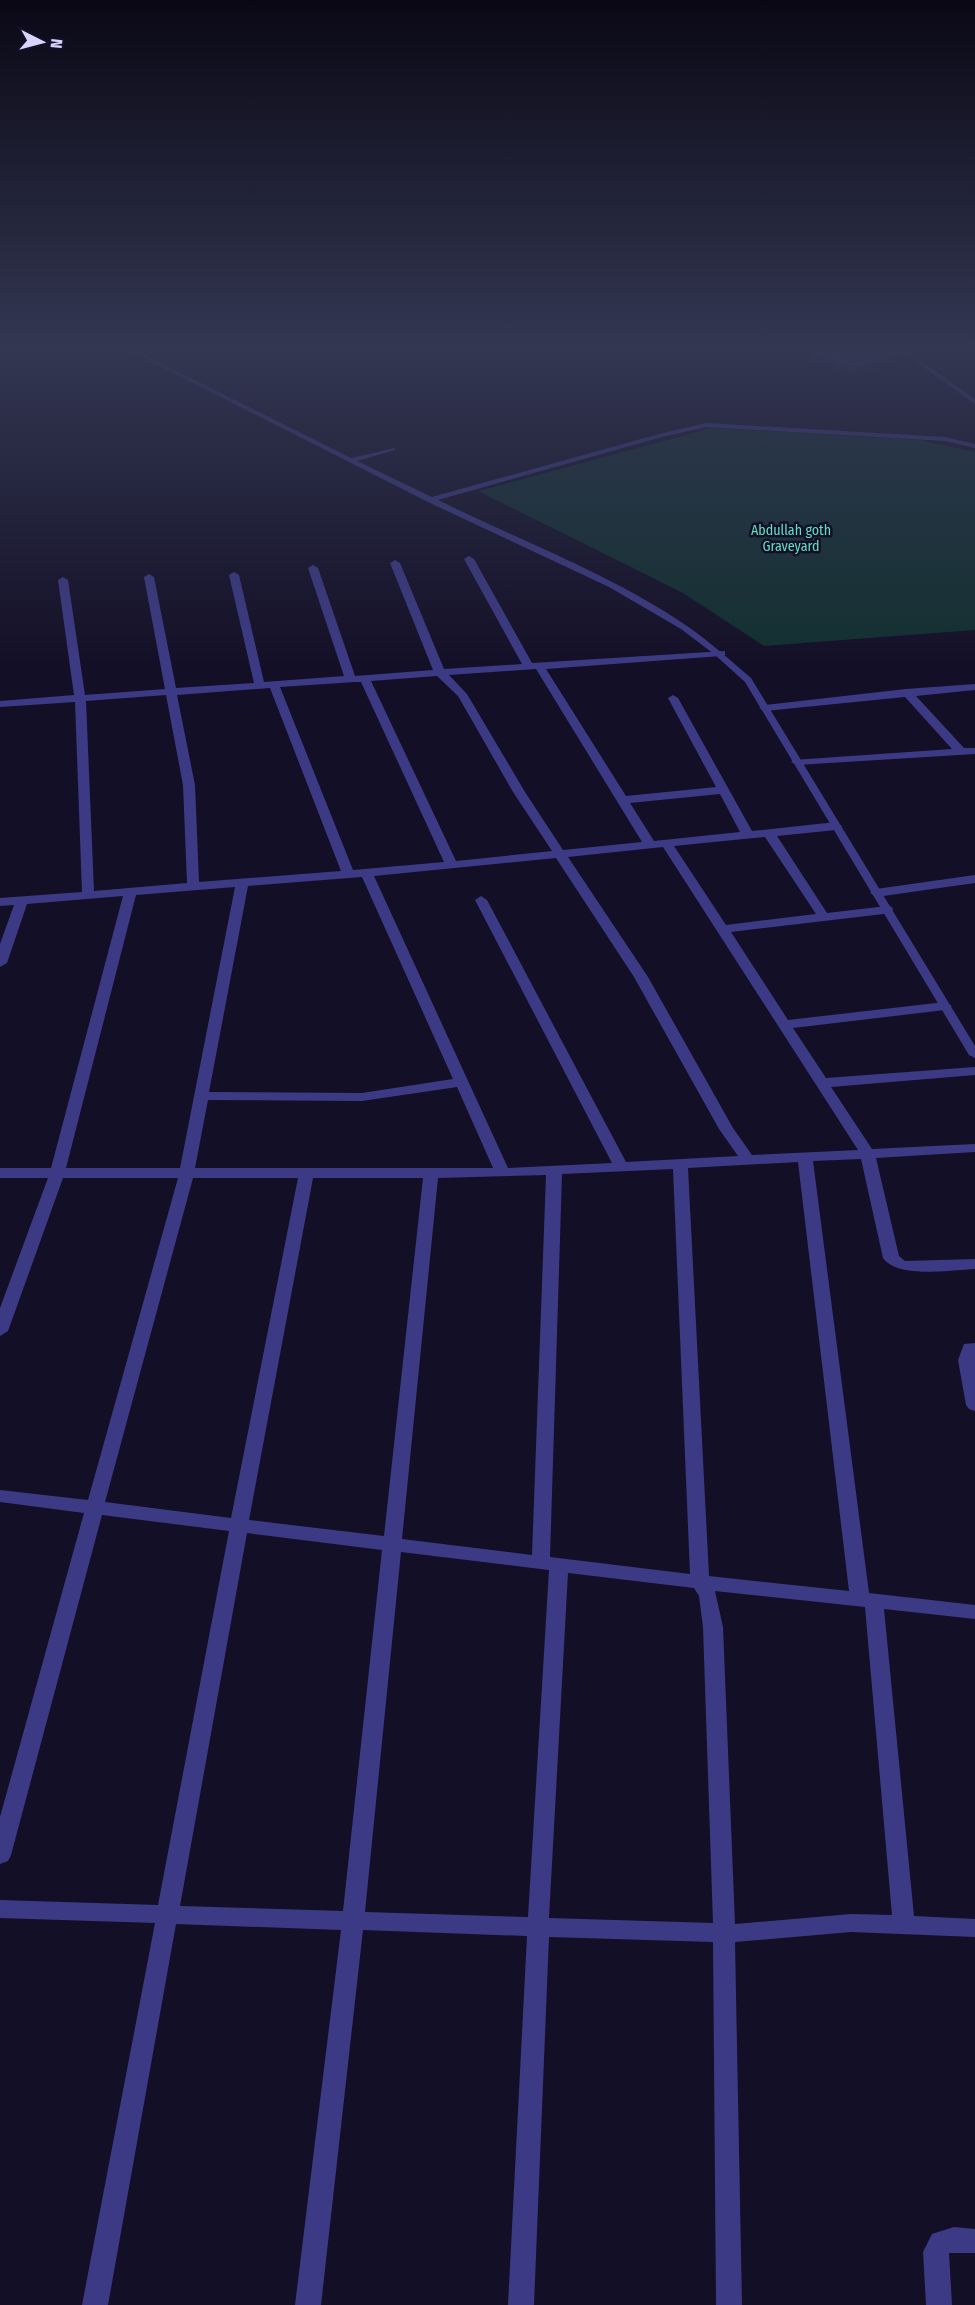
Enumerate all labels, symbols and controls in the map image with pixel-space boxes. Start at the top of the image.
north arrow [12,12,72,72]
text: N [46,38,66,49]
park label: Abdullah goth Graveyard [751,522,831,555]

